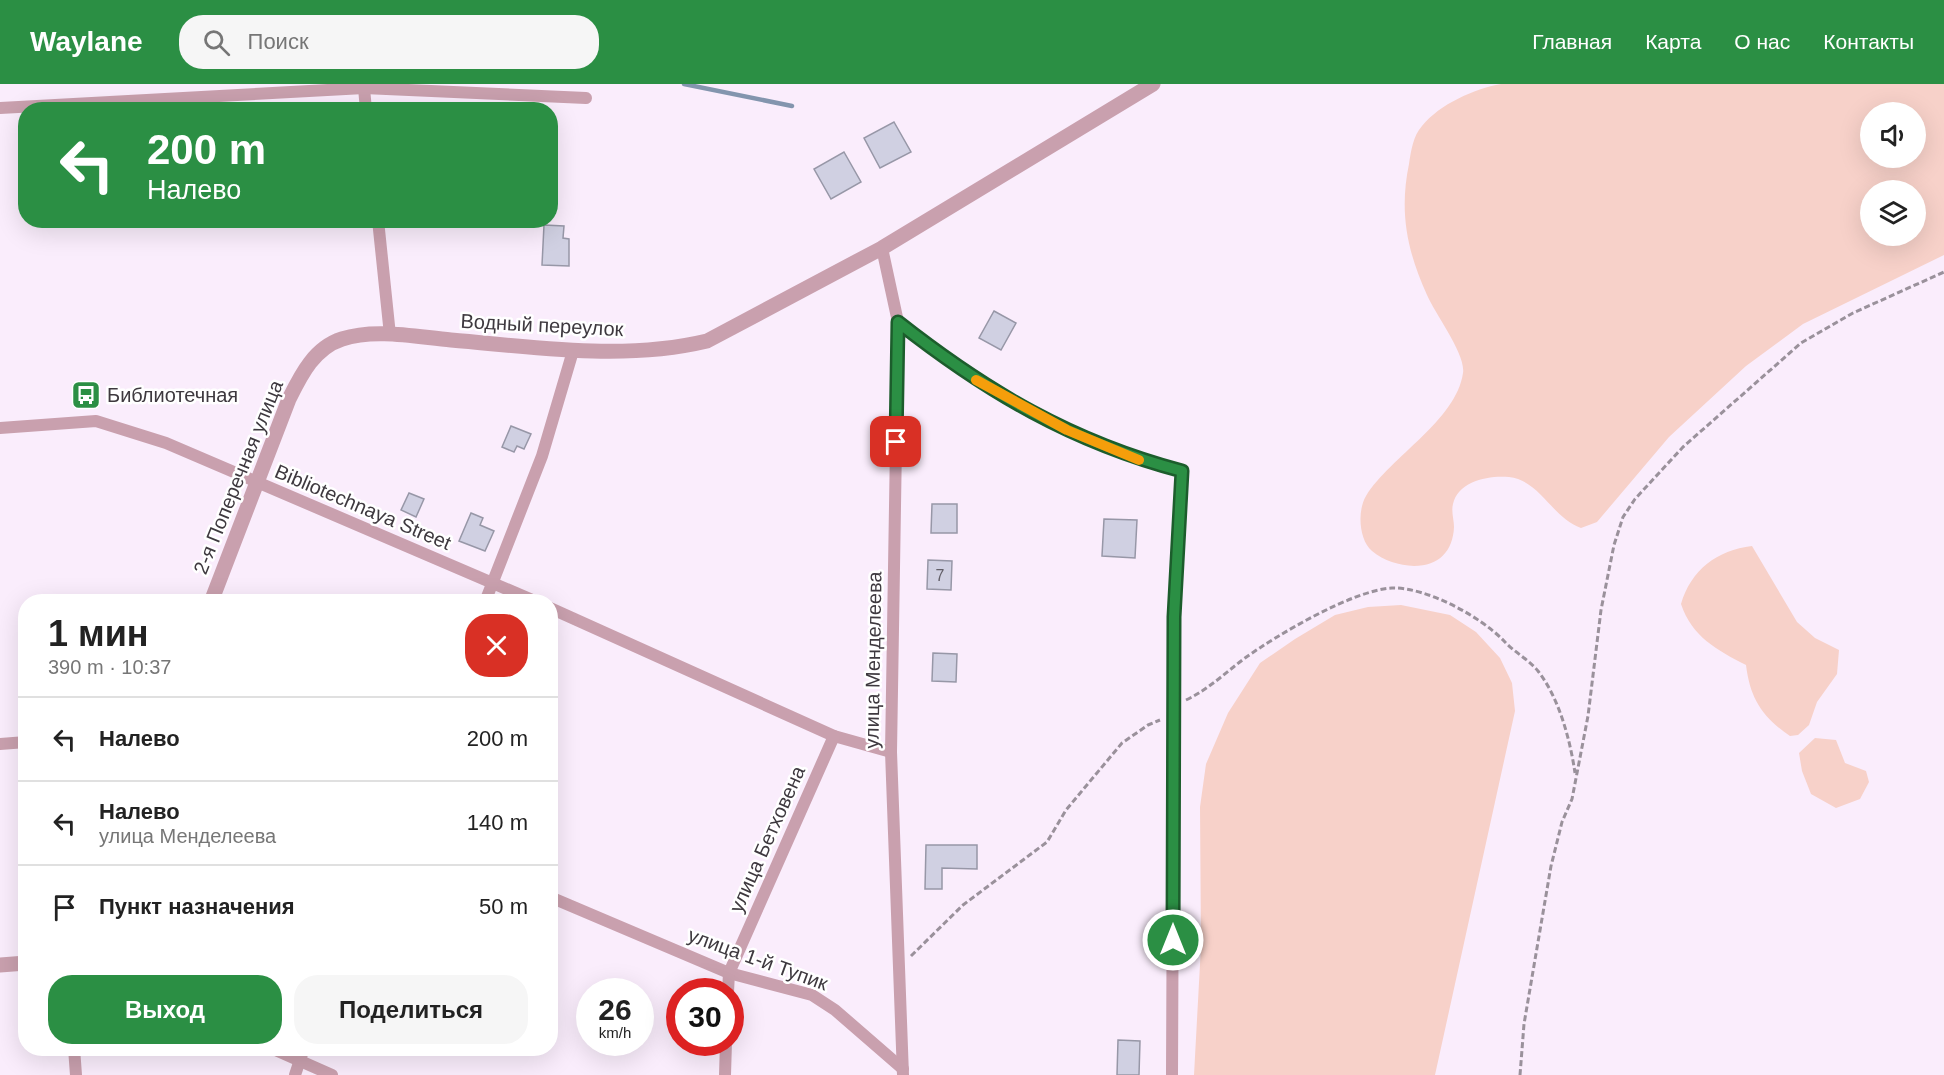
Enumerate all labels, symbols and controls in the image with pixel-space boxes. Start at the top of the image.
search box [179,15,599,69]
text: Waylane [30,26,143,57]
icon: search [200,26,233,59]
text: Поиск [248,29,309,54]
text: Главная [1532,30,1612,53]
text: Карта [1645,30,1701,53]
text: О нас [1734,30,1790,53]
text: Контакты [1823,30,1914,53]
map controls [1860,102,1926,246]
button: sound [1860,102,1926,168]
icon: left [48,126,126,204]
text: 200 m [147,126,266,173]
text: Налево [147,175,241,205]
button: layers [1860,180,1926,246]
street label: Водный переулок [460,310,624,340]
street label: 2-я Поперечная улица [189,376,287,577]
bus stop icon: Библиотечная [70,379,102,411]
place label: Библиотечная [107,384,238,406]
pin [870,416,921,467]
icon: arrive [879,425,912,458]
street label: Bibliotechnaya Street [272,460,455,554]
house number: 7 [936,567,945,584]
street label: улица Менделеева [860,570,886,749]
text: 1 мин [48,613,149,654]
button: close [465,614,528,677]
text: 390 m · 10:37 [48,656,171,678]
icon: left [48,723,81,756]
text: Налево [99,726,180,751]
text: 200 m [467,726,528,751]
street label: улица Бетховена [725,762,810,916]
text: Налево [99,799,180,824]
icon: left [48,807,81,840]
text: 140 m [467,810,528,835]
text: улица Менделеева [99,825,276,847]
icon: arrive [48,891,81,924]
text: Пункт назначения [99,894,295,919]
text: 50 m [479,894,528,919]
position arrow [1141,908,1205,972]
street label: улица 1-й Тупик [685,924,831,995]
button: Выход [48,975,282,1044]
button: Поделиться [294,975,528,1044]
speed limit sign: 30 [666,978,744,1056]
text: 26 [598,993,632,1026]
text: km/h [599,1024,631,1041]

